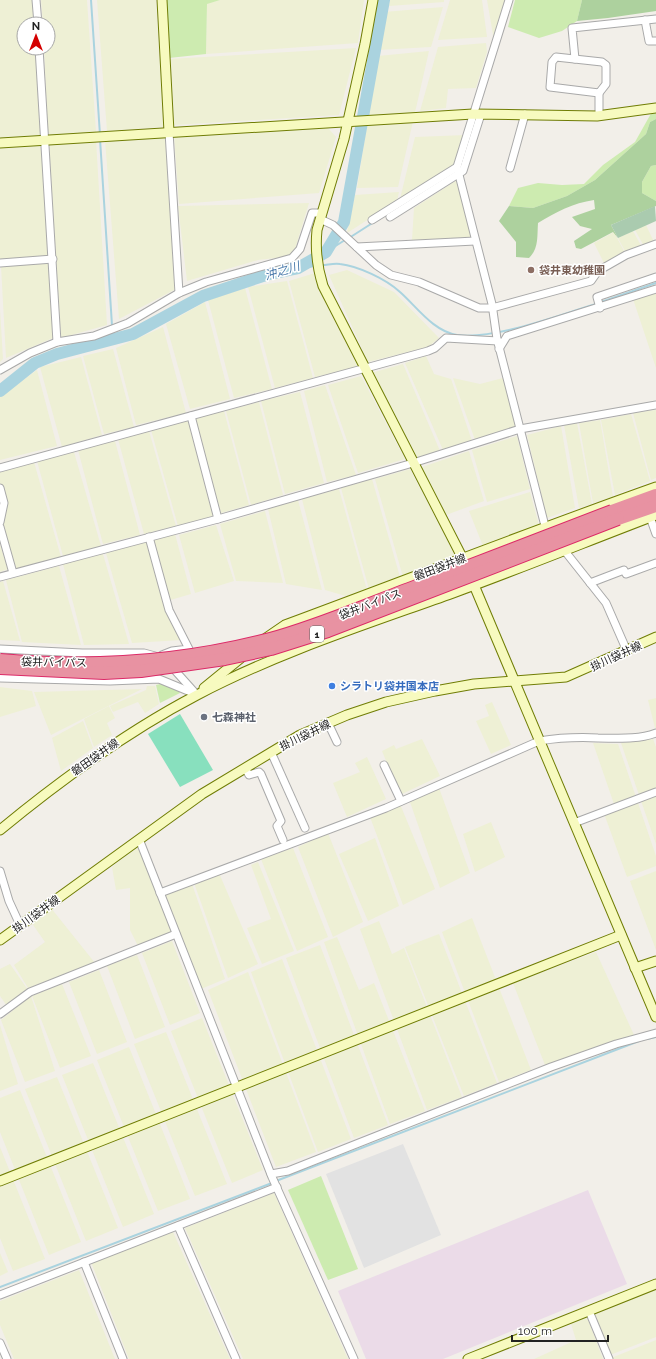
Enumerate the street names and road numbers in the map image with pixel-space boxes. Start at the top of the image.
street label: 磐田袋井線 [412,552,468,583]
street label: 袋井バイパス [337,587,403,622]
road number: 1 [310,626,324,642]
street label: 掛川袋井線 [589,639,644,674]
street label: 袋井バイパス [21,655,87,670]
street label: 掛川袋井線 [278,718,333,753]
street label: 磐田袋井線 [69,736,122,779]
street label: 掛川袋井線 [10,893,62,936]

